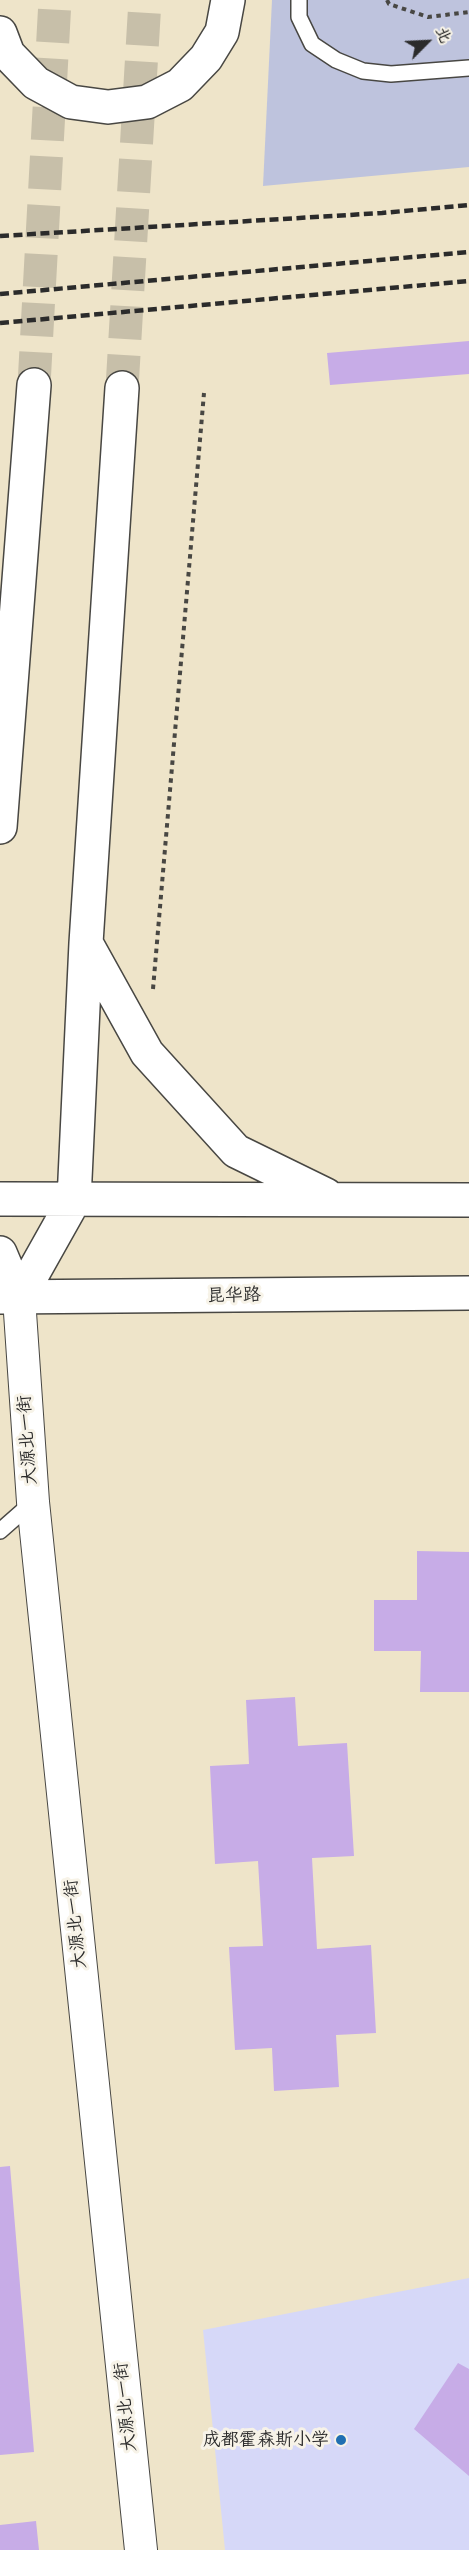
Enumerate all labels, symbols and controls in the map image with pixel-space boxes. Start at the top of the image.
north arrow [397,12,457,72]
text: 北 [431,23,456,46]
street label: 昆华路 [207,1285,261,1307]
street label: 大源北一街 [14,1394,42,1486]
street label: 大源北一街 [61,1878,91,1970]
street label: 大源北一街 [111,2361,141,2453]
place label: 成都霍森斯小学 [203,2429,329,2451]
marker: 成都霍森斯小学 [334,2433,348,2447]

